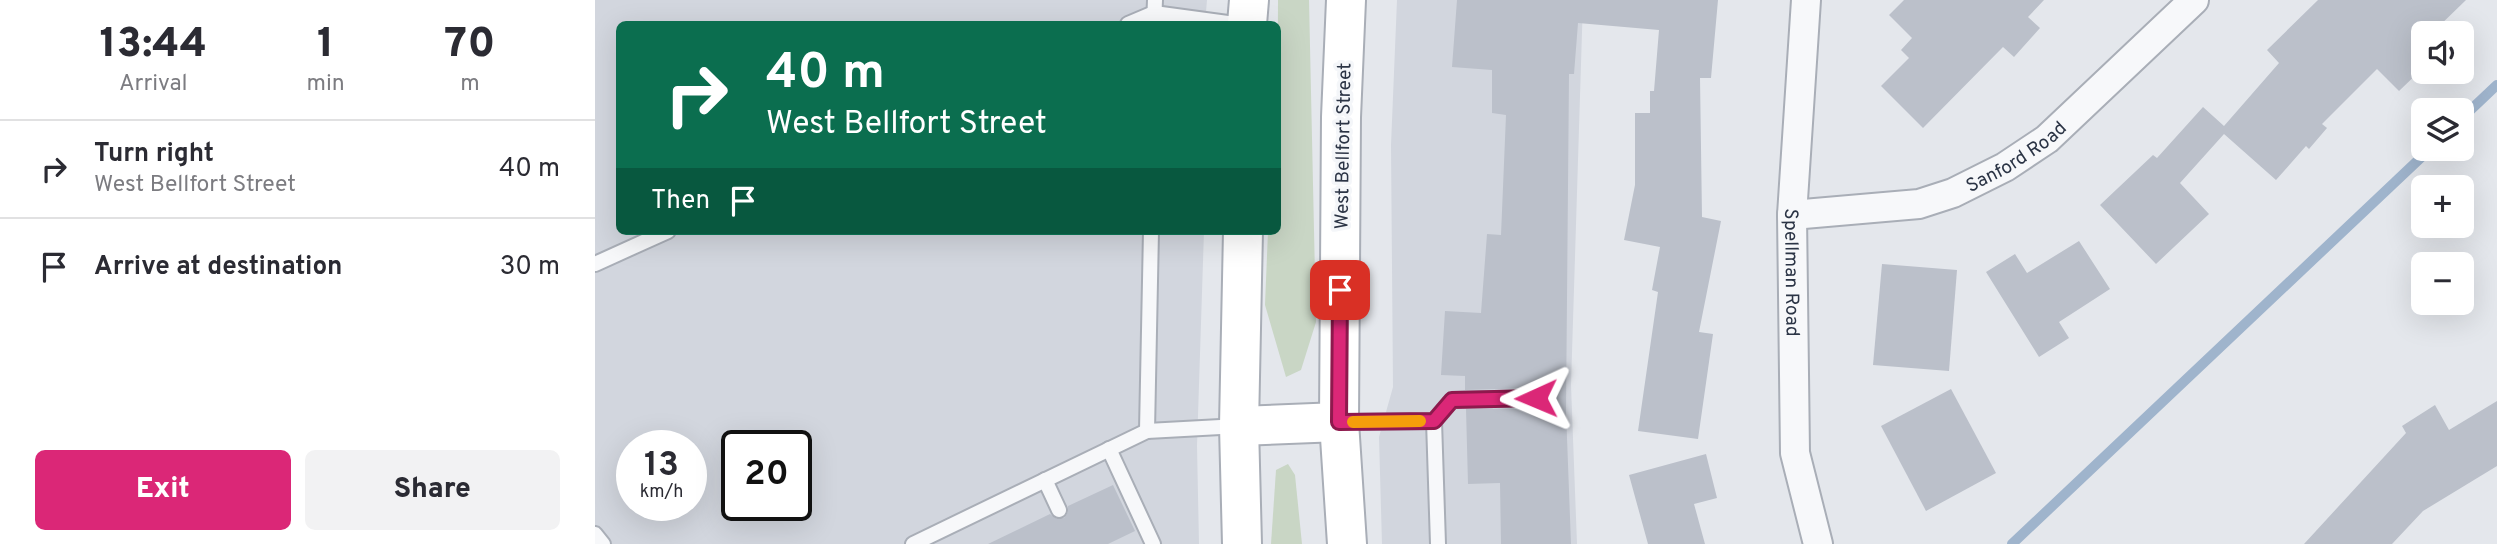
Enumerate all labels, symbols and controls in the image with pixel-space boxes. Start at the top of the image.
text: 13:44 [100,19,207,72]
text: 1 [317,19,334,72]
text: 70 [444,19,495,72]
map controls [2411,21,2474,315]
button: sound [2411,21,2474,84]
text: 40 m [766,44,885,106]
icon: right [651,49,742,140]
street label: West Bellfort Street [1331,62,1357,230]
text: Arrival [119,70,188,99]
text: min [307,70,345,99]
text: m [460,70,480,99]
button: layers [2411,98,2474,161]
text: West Bellfort Street [766,105,1047,145]
street label: Sanford Road [1962,117,2072,199]
text: Turn right [94,138,214,171]
icon: right [35,150,73,188]
text: 40 m [499,153,560,186]
text: West Bellfort Street [94,171,296,200]
button: + [2411,175,2474,238]
icon: arrive [724,182,762,220]
text: Then [651,185,710,218]
street label: Spellman Road [1778,208,1804,337]
icon: arrive [35,248,73,286]
text: Arrive at destination [94,251,342,284]
text: 30 m [500,251,560,284]
button: − [2411,252,2474,315]
pin [1310,260,1370,320]
icon: arrive [1321,271,1359,309]
position arrow [1499,361,1573,435]
speed limit sign: 20 [721,430,812,521]
text: 13 [644,444,679,488]
button: Exit [35,450,291,530]
button: Share [305,450,560,530]
text: km/h [640,481,683,504]

